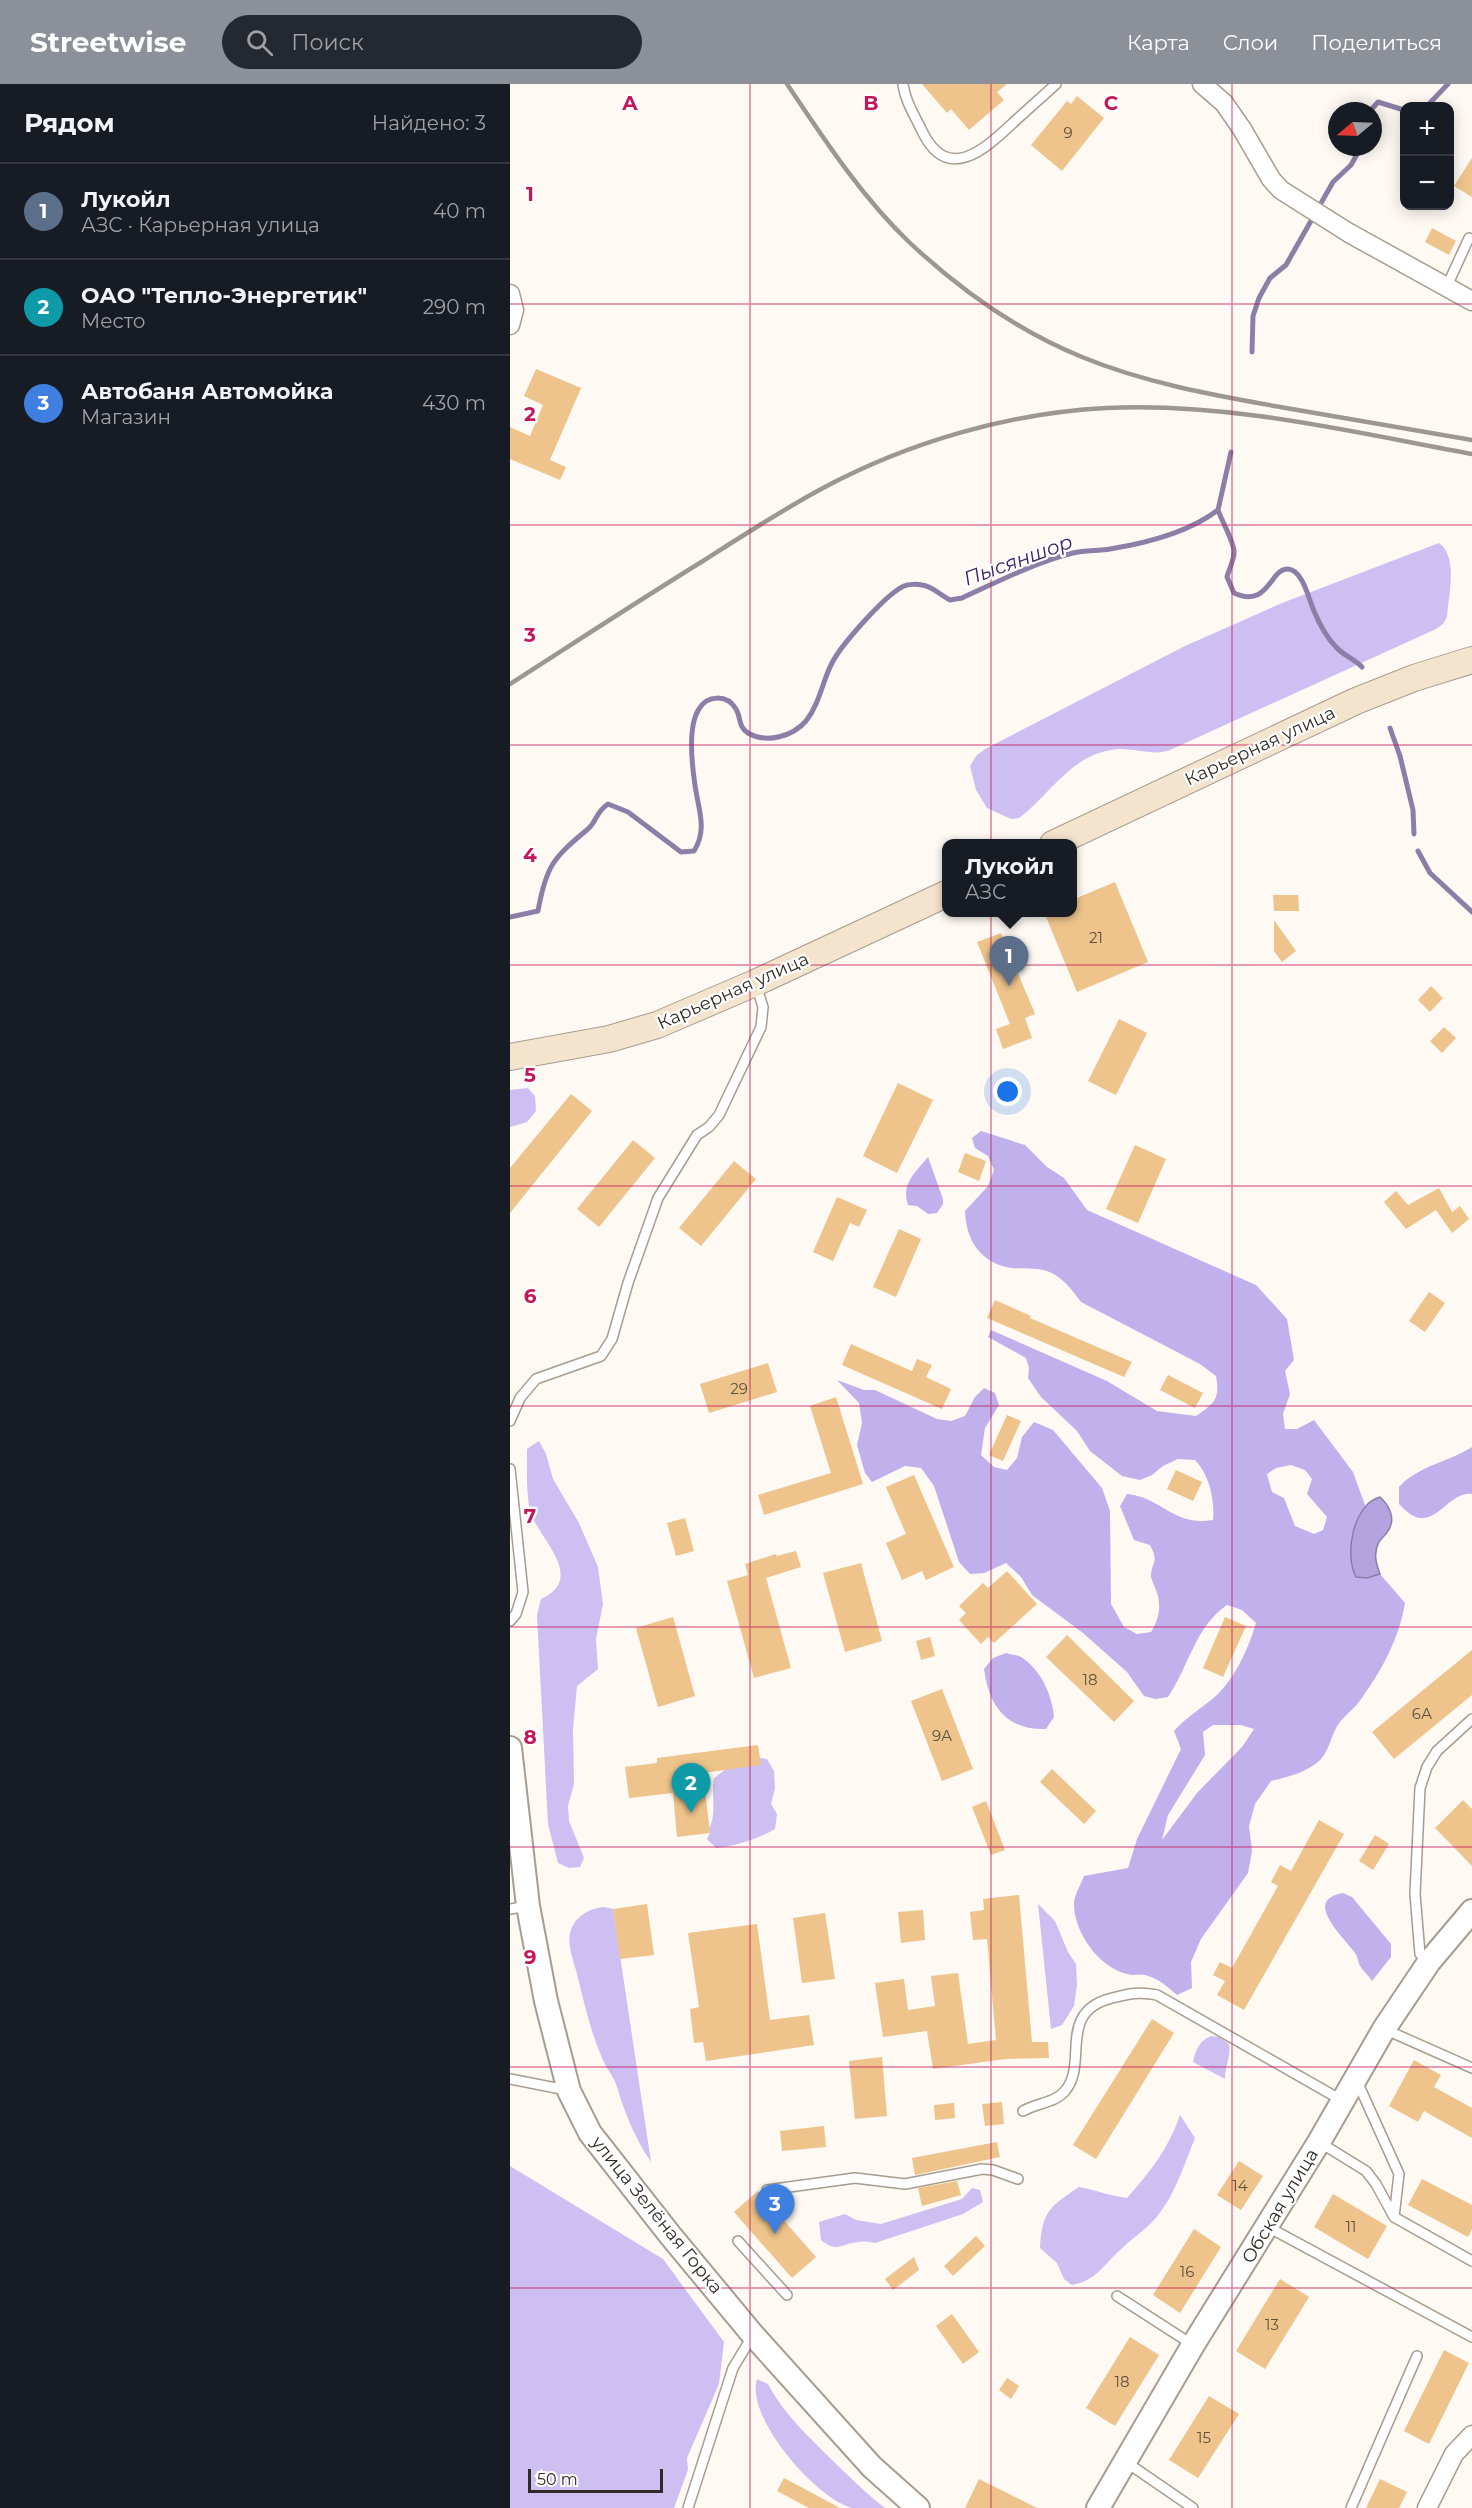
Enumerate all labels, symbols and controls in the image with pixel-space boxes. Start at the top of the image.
search box [222,15,642,69]
text: Streetwise [30,25,186,59]
icon: search [243,26,276,59]
text: Поиск [291,29,364,56]
text: Карта [1127,30,1190,55]
text: Слои [1223,30,1278,55]
text: Поделиться [1311,30,1442,55]
text: A [621,91,638,115]
text: B [863,91,879,115]
text: C [1104,91,1119,115]
north arrow [1328,102,1382,156]
map controls [1400,102,1454,210]
button: + [1400,102,1454,156]
text: Рядом [24,107,115,139]
text: Найдено: 3 [372,111,486,135]
house number: 9 [1063,123,1073,142]
button: − [1400,156,1454,210]
text: 1 [526,182,534,206]
text: Лукойл [81,186,171,213]
text: 1 [40,199,47,223]
text: 40 m [433,199,486,223]
text: АЗС · Карьерная улица [81,213,320,237]
text: ОАО "Тепло-Энергетик" [81,282,367,309]
text: 2 [38,295,49,319]
text: 290 m [423,295,486,319]
text: Место [81,309,145,333]
text: Автобаня Автомойка [81,378,333,405]
text: 3 [38,391,49,415]
text: 430 m [422,391,486,415]
text: 2 [524,402,536,426]
text: Магазин [81,405,171,429]
water label: Пысяншор [960,529,1076,591]
text: 3 [523,623,536,647]
street label: Карьерная улица [1181,702,1339,790]
popup [942,839,1077,917]
text: 4 [523,843,537,867]
text: Лукойл [965,853,1054,880]
text: АЗС [965,880,1006,904]
house number: 21 [1089,928,1103,947]
pin: 1 [990,936,1028,986]
street label: Карьерная улица [654,948,812,1034]
text: 5 [524,1063,536,1087]
your location [993,1077,1022,1106]
text: 6 [524,1284,537,1308]
house number: 29 [730,1379,748,1398]
text: 7 [524,1504,536,1528]
house number: 18 [1083,1670,1098,1689]
house number: 6А [1412,1704,1432,1723]
text: 8 [523,1725,537,1749]
house number: 9А [932,1726,952,1745]
pin: 2 [672,1764,711,1813]
text: 9 [524,1945,536,1969]
street label: улица Зелёная Горка [586,2131,727,2298]
street label: Обская улица [1237,2145,1323,2267]
house number: 14 [1232,2176,1248,2195]
pin: 3 [756,2184,794,2234]
house number: 11 [1346,2217,1356,2236]
house number: 16 [1180,2262,1194,2281]
house number: 13 [1265,2315,1279,2334]
house number: 18 [1115,2372,1130,2391]
house number: 15 [1197,2428,1211,2447]
scale bar [528,2466,663,2494]
text: 50 m [537,2470,578,2489]

